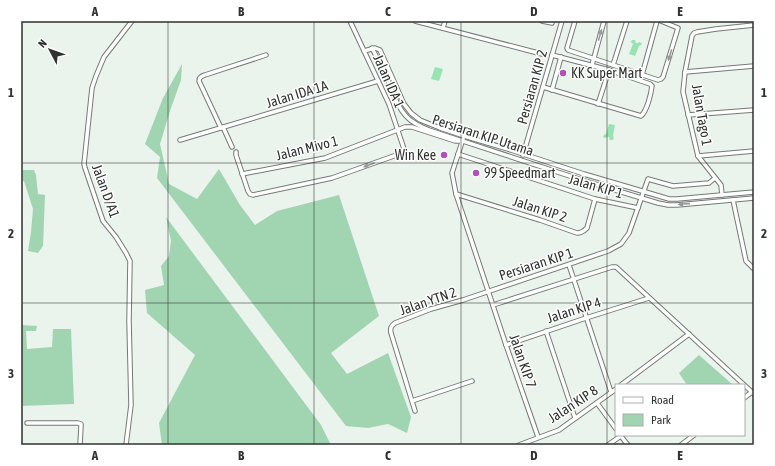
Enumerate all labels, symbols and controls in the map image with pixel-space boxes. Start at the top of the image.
text: A [91,4,99,19]
text: B [238,4,245,19]
text: C [385,4,391,19]
text: D [530,4,538,19]
text: E [677,4,683,19]
one-way arrow [597,29,603,41]
north arrow [30,30,70,70]
text: N [36,37,49,50]
street label: Persiaran KIP 2 [514,48,550,126]
one-way arrow [667,50,673,62]
street label: Jalan IDA 1 [370,52,408,110]
place label: KK Super Mart [571,65,642,81]
marker: KK Super Mart [558,68,568,78]
street label: Jalan IDA 1A [264,77,330,111]
street label: Jalan Tago 1 [689,83,715,147]
text: 1 [8,85,14,100]
text: 1 [761,85,767,100]
street label: Persiaran KIP Utama [430,111,536,159]
street label: Jalan Mivo 1 [274,133,340,163]
place label: Win Kee [395,147,436,163]
marker: Win Kee [439,150,449,160]
street label: Jalan D/A1 [89,162,123,220]
one-way arrow [362,163,374,169]
place label: 99 Speedmart [484,165,555,181]
marker: 99 Speedmart [471,168,481,178]
street label: Jalan KIP 1 [567,171,625,201]
street label: Jalan KIP 2 [511,193,569,225]
one-way arrow [678,201,690,208]
text: 2 [8,226,14,241]
text: 2 [761,226,767,241]
street label: Persiaran KIP 1 [497,245,575,283]
street label: Jalan YTN 2 [397,284,459,318]
street label: Jalan KIP 4 [545,294,603,326]
street label: Jalan KIP 7 [506,332,540,390]
text: 3 [8,366,14,381]
text: 3 [761,366,767,381]
street label: Jalan KIP 8 [545,382,601,426]
legend [615,384,745,436]
text: Road [651,393,674,407]
text: Park [651,413,672,427]
text: A [91,448,99,463]
text: B [238,448,245,463]
text: C [385,448,391,463]
text: D [530,448,538,463]
text: E [677,448,683,463]

